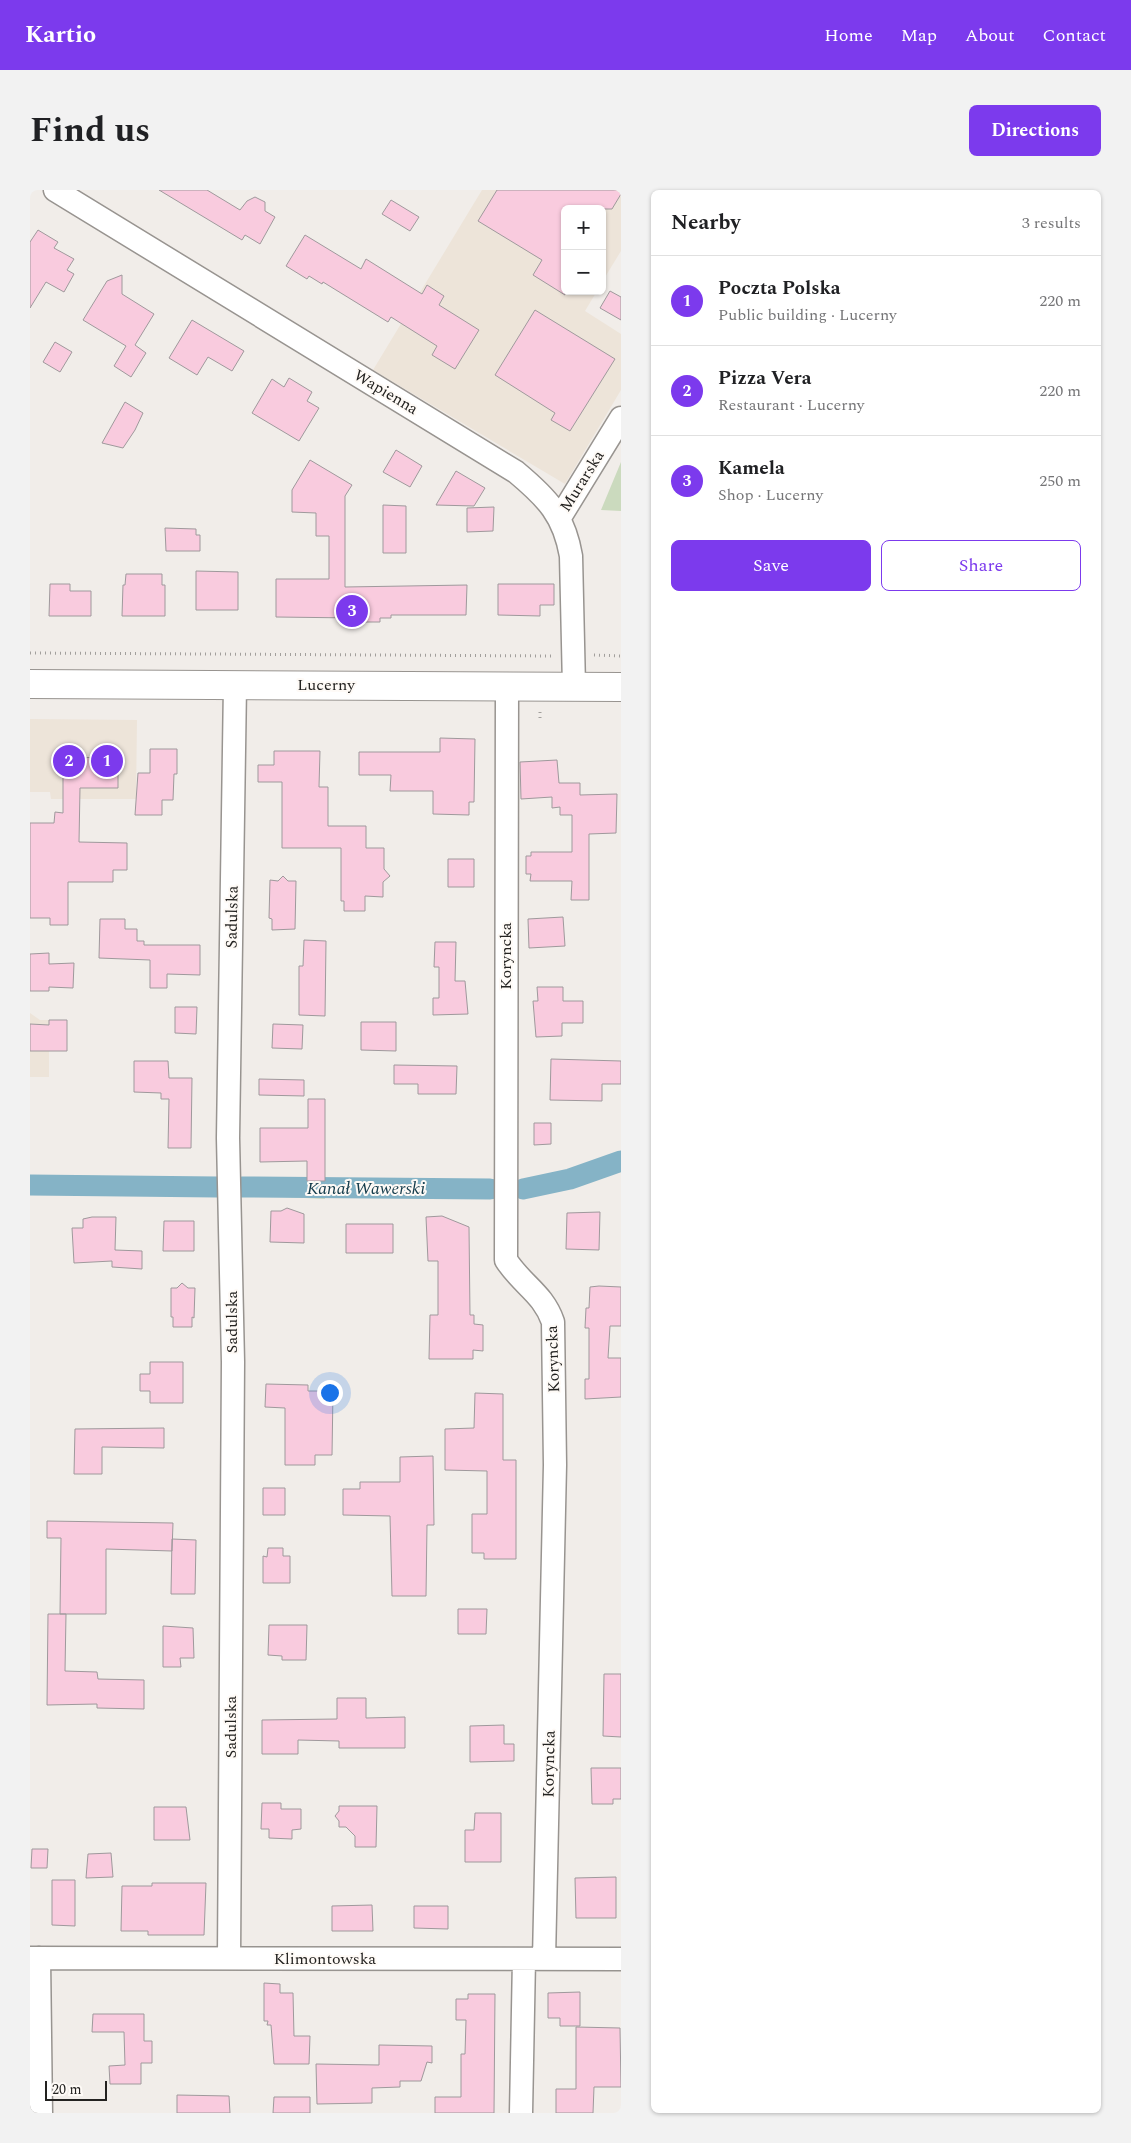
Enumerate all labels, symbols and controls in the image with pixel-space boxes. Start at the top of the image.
text: Kartio [25,17,96,53]
text: Home [824,22,873,49]
text: Map [901,22,937,49]
text: About [965,22,1015,49]
text: Contact [1043,22,1106,49]
text: Find us [30,104,150,157]
button: Directions [969,105,1101,156]
map controls [561,205,606,295]
button: + [561,205,606,250]
text: Nearby [671,207,741,239]
text: 3 results [1022,211,1081,235]
button: − [561,250,606,295]
text: Poczta Polska [718,274,841,303]
text: 1 [683,289,691,313]
text: 220 m [1039,289,1081,313]
text: Public building · Lucerny [718,303,897,327]
street label: Wapienna [349,363,423,421]
text: Pizza Vera [718,364,812,393]
text: 2 [683,379,691,403]
text: 220 m [1039,379,1081,403]
text: Restaurant · Lucerny [718,393,865,417]
street label: Murarska [554,445,610,516]
text: Kamela [718,454,785,483]
text: 3 [683,469,691,493]
text: 250 m [1039,469,1081,493]
text: Shop · Lucerny [718,483,823,507]
button: Save [671,540,871,591]
button: Share [881,540,1081,591]
pin: 3 [336,592,368,630]
street label: Lucerny [297,673,356,697]
pin: 2 [53,742,85,780]
pin: 1 [91,742,123,780]
street label: Sadulska [219,885,245,949]
street label: Koryncka [494,922,518,990]
water label: Kanał Wawerski [307,1175,425,1202]
street label: Sadulska [220,1290,244,1353]
street label: Koryncka [540,1325,566,1393]
your location [317,1380,343,1406]
street label: Sadulska [219,1695,243,1758]
street label: Koryncka [536,1730,562,1798]
street label: Klimontowska [274,1947,376,1971]
scale bar [45,2078,108,2101]
text: 20 m [52,2079,82,2100]

